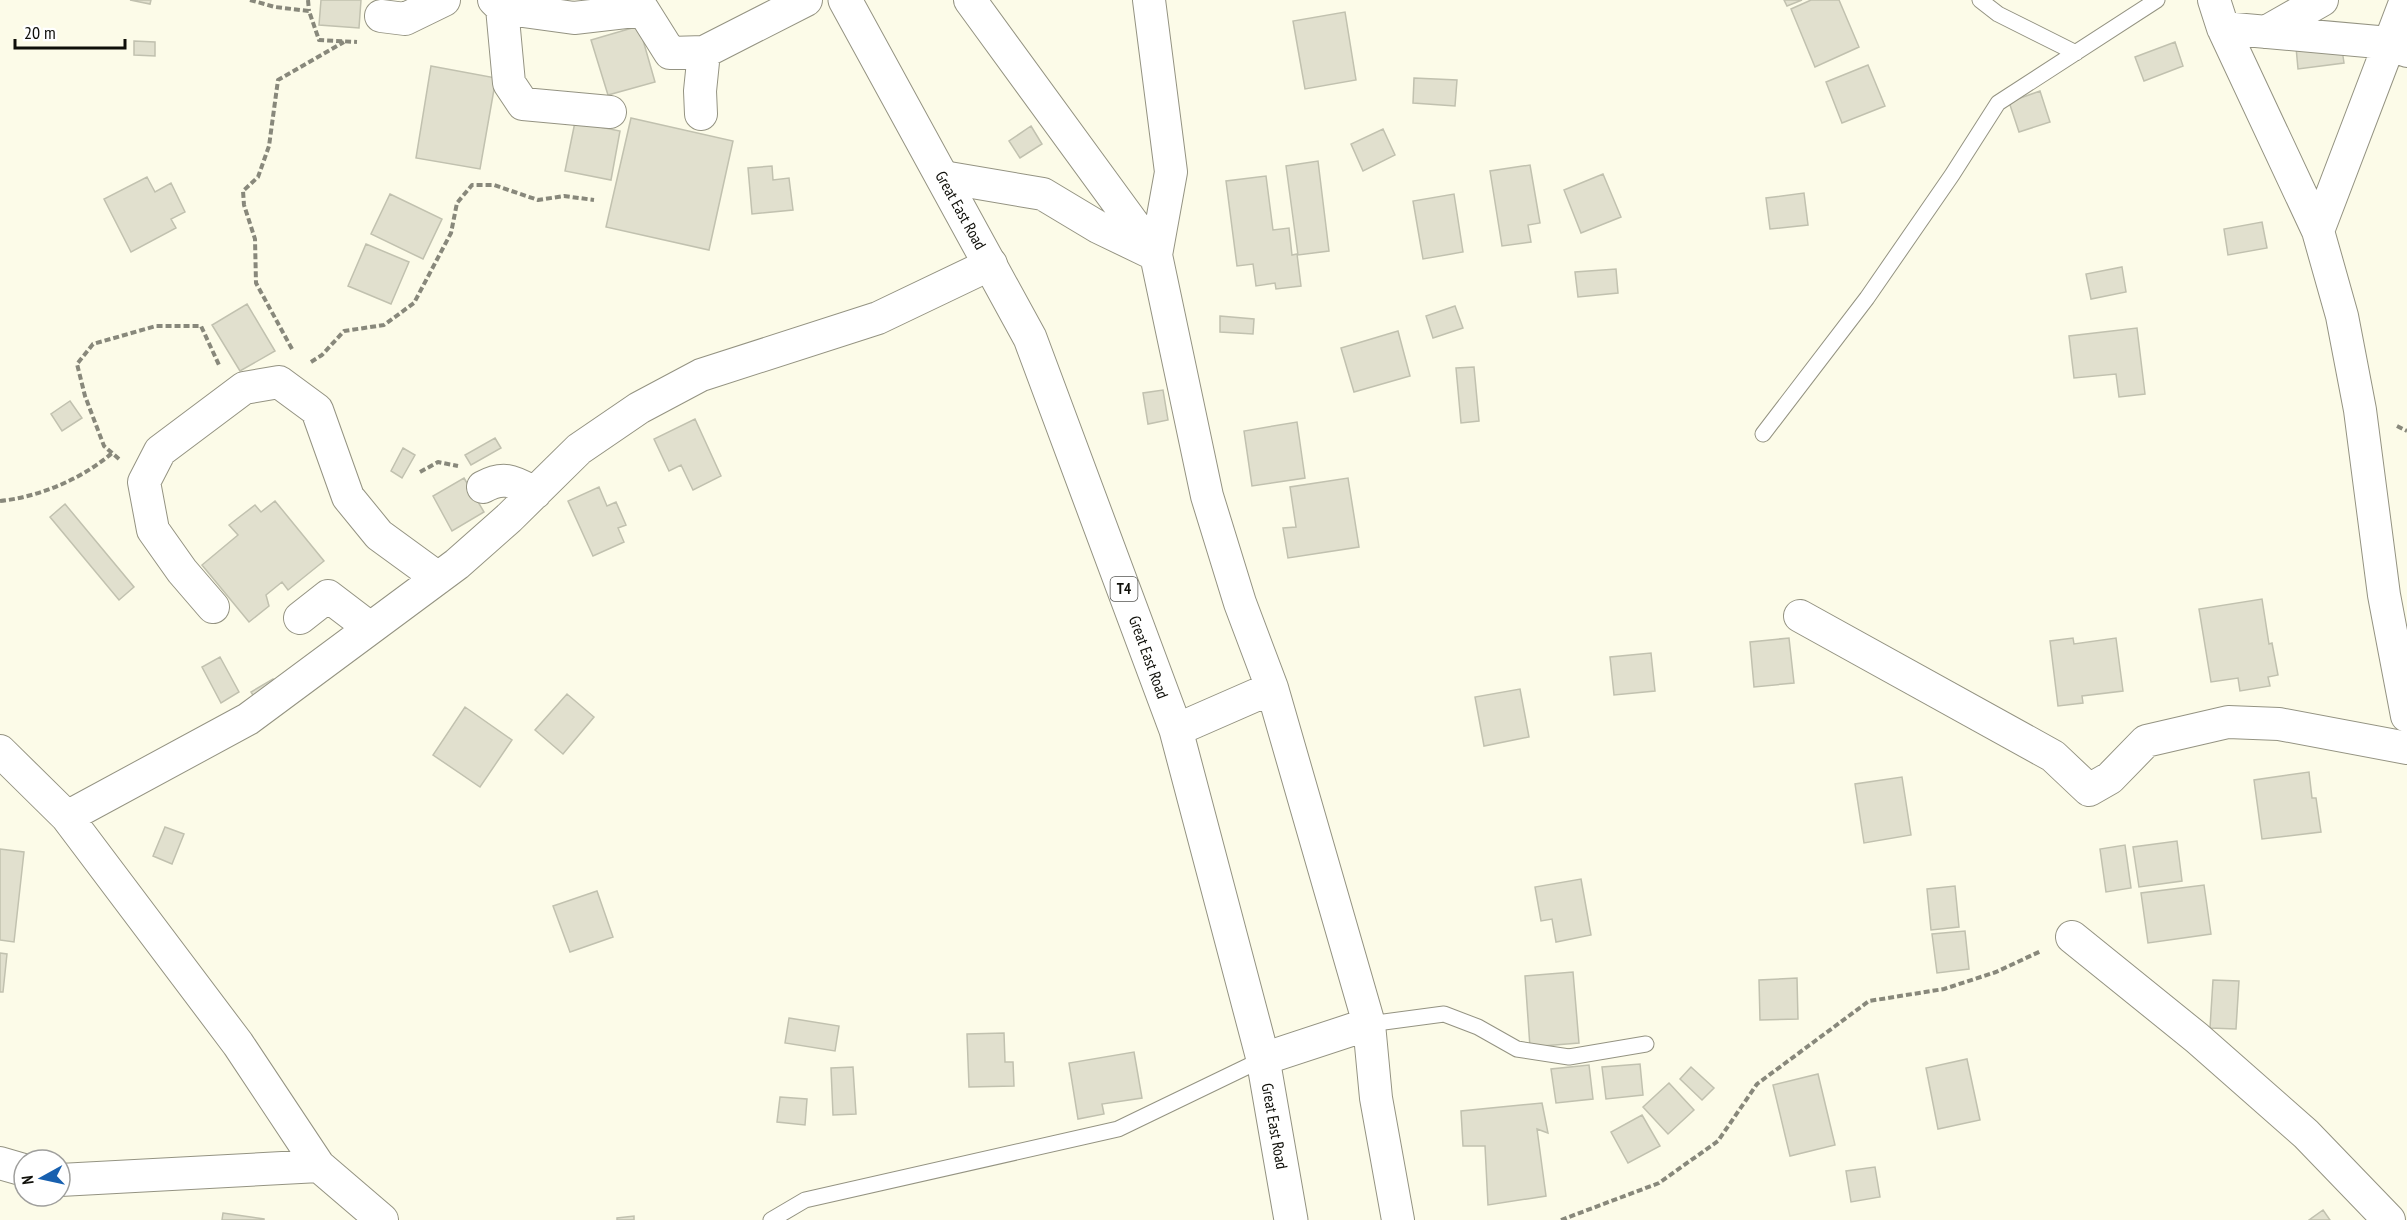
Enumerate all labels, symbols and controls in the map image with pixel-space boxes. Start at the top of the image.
scale bar [15,12,124,50]
text: 20 m [24,21,56,44]
street label: Great East Road [931,167,991,253]
road number: T4 [1110,577,1138,601]
street label: Great East Road [1125,613,1173,701]
street label: Great East Road [1258,1082,1292,1171]
north arrow [12,1148,72,1208]
text: N [17,1174,38,1186]

